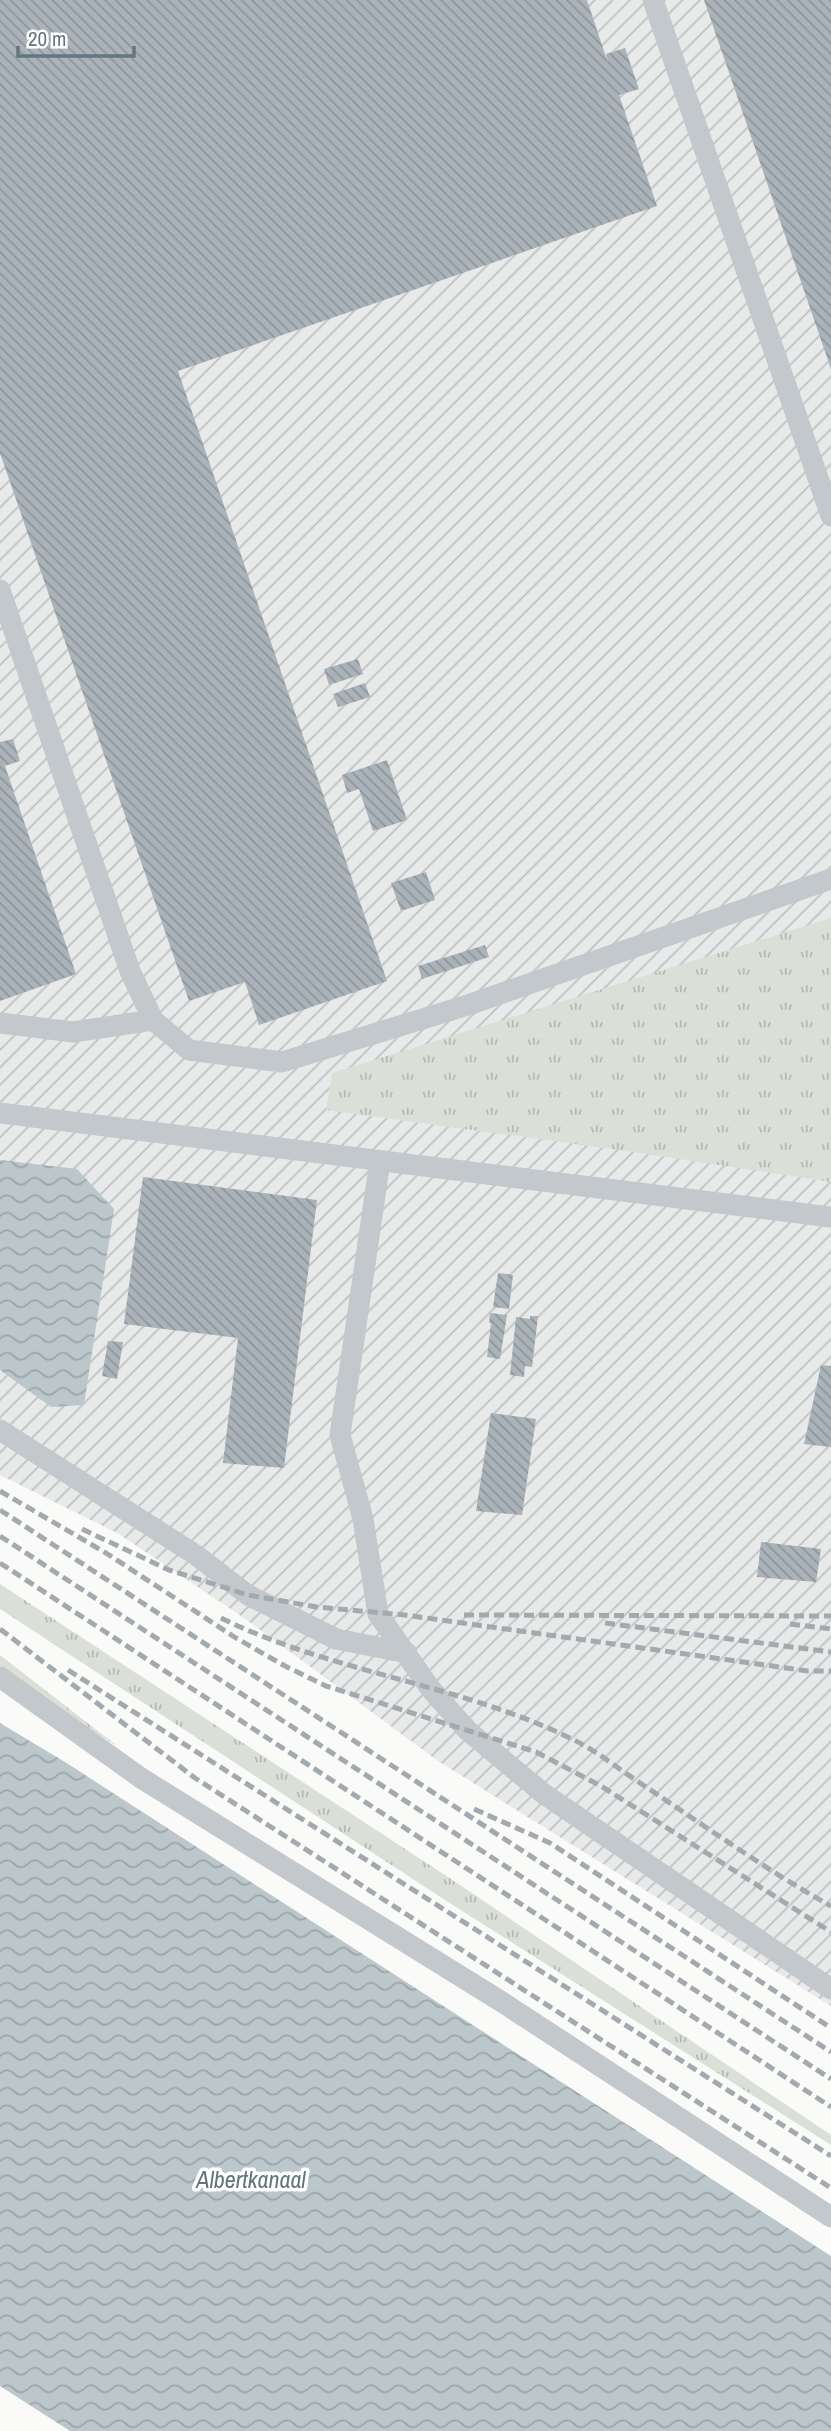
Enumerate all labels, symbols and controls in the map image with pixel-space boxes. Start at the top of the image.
scale bar [18,14,133,58]
text: 20 m [28,24,66,53]
water label: Albertkanaal [195,2163,306,2195]

